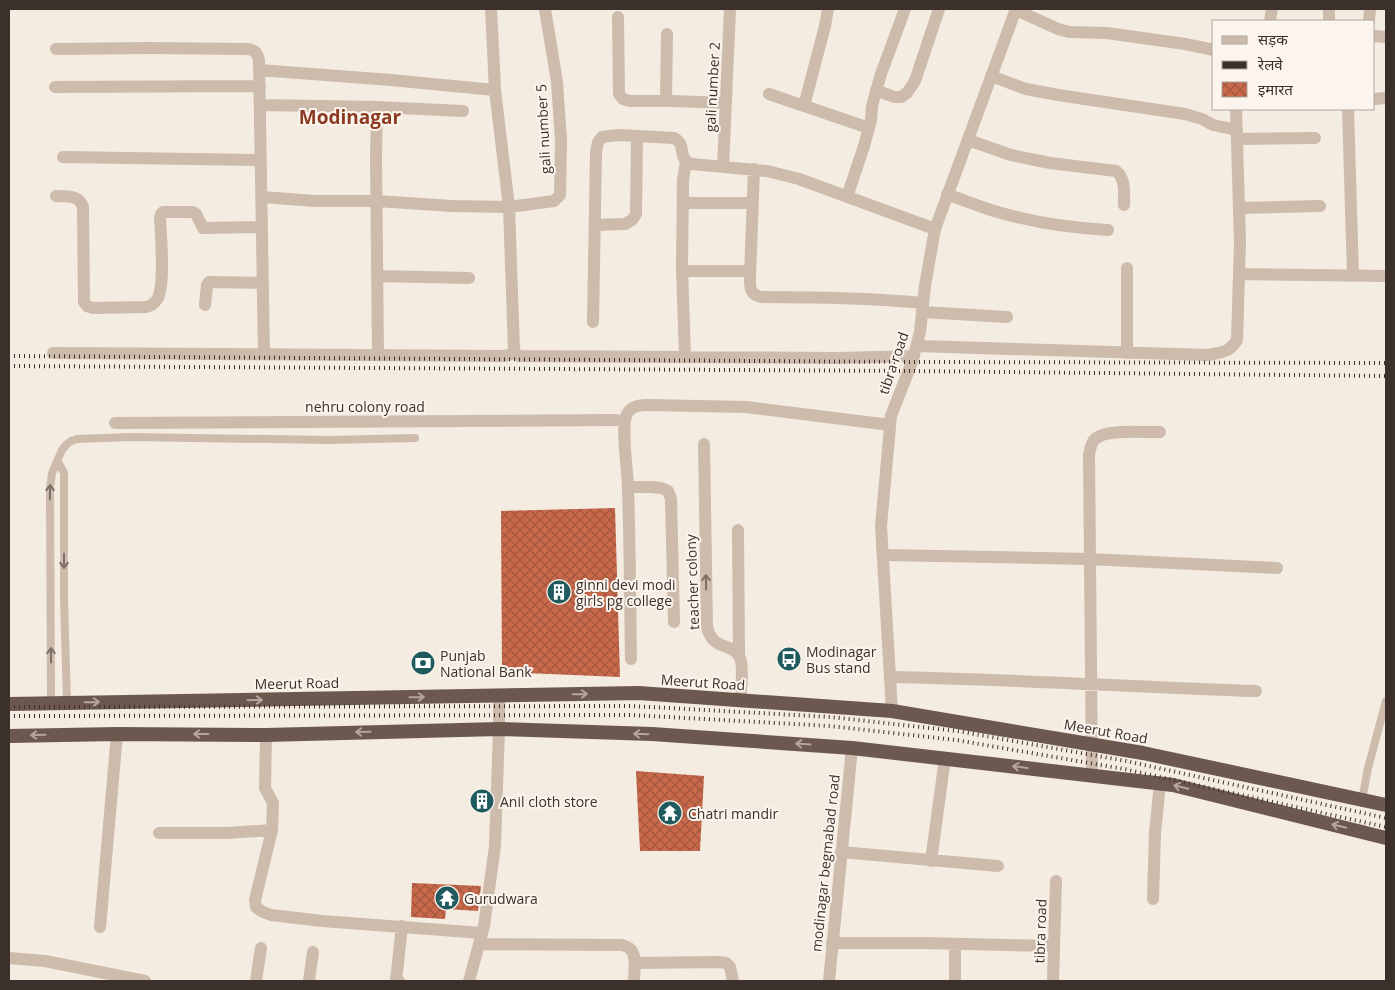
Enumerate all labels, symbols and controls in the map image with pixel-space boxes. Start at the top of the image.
legend [1212,20,1375,110]
text: सड़क [1258,29,1288,49]
street label: gali number 2 [700,42,724,132]
text: रेलवे [1257,54,1283,74]
text: इमारत [1258,79,1293,99]
street label: gali number 5 [531,84,555,174]
district label: Modinagar [299,104,402,130]
street label: tibra road [873,329,913,397]
street label: nehru colony road [305,397,425,416]
one-way arrow [46,485,55,501]
street label: teacher colony [681,533,703,630]
one-way arrow [59,553,69,569]
one-way arrow [702,574,711,590]
place label: ginni devi modi girls pg college [576,575,676,610]
building icon: ginni devi modi girls pg college [546,579,572,605]
place label: Modinagar Bus stand [806,642,877,677]
place label: Punjab National Bank [440,646,532,681]
bus stop icon: Modinagar Bus stand [776,646,802,672]
one-way arrow [46,647,56,664]
bank icon: Punjab National Bank [410,650,436,676]
street label: Meerut Road [660,670,746,694]
street label: Meerut Road [255,673,339,693]
one-way arrow [572,689,588,699]
one-way arrow [409,692,425,702]
one-way arrow [246,695,263,705]
one-way arrow [84,698,100,707]
street label: Meerut Road [1063,714,1149,748]
one-way arrow [355,727,372,737]
one-way arrow [193,729,209,739]
one-way arrow [633,729,650,739]
one-way arrow [30,730,46,740]
one-way arrow [795,740,811,749]
one-way arrow [1012,762,1028,772]
street label: modinagar begmabad road [806,773,844,953]
one-way arrow [1174,782,1190,791]
building icon: Anil cloth store [469,788,495,814]
place label: Anil cloth store [500,792,598,811]
temple icon: Chatri mandir [657,800,683,826]
place label: Chatri mandir [688,804,778,823]
one-way arrow [1331,821,1347,830]
temple icon: Gurudwara [434,885,460,911]
place label: Gurudwara [464,889,538,908]
street label: tibra road [1029,898,1051,964]

